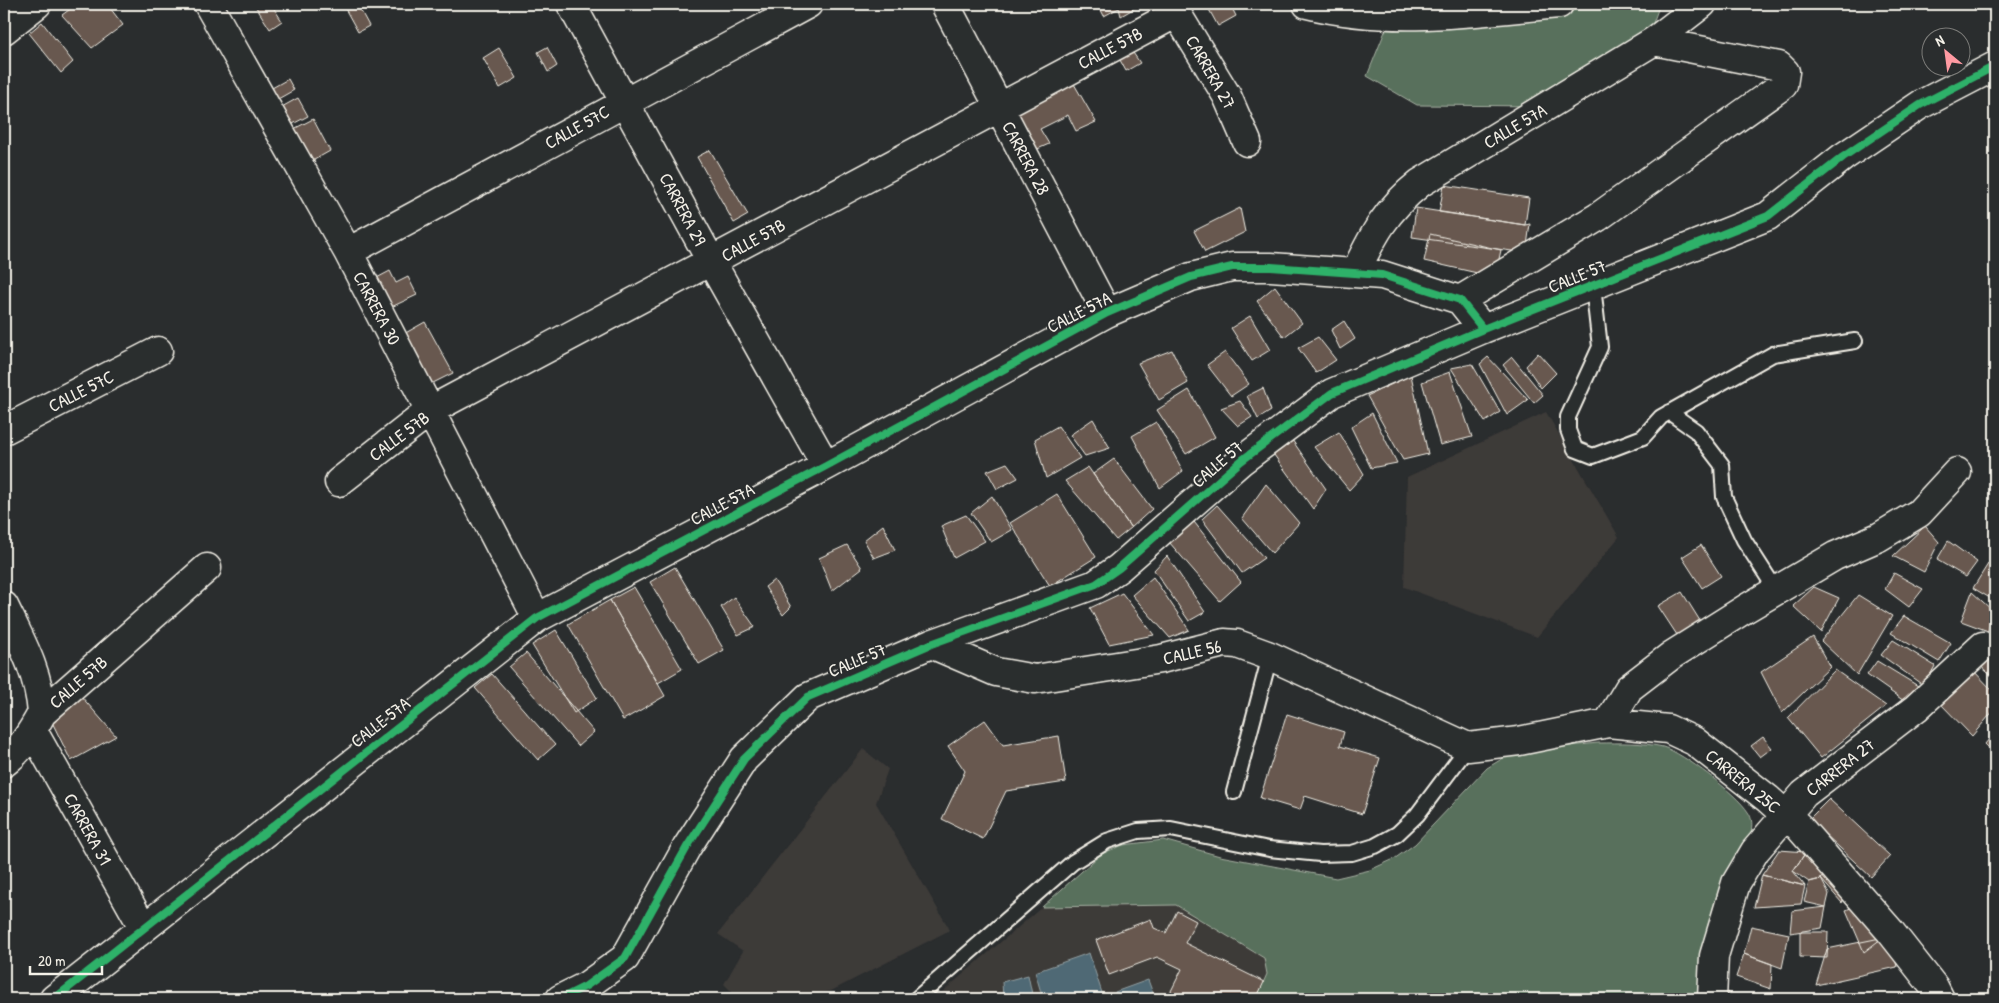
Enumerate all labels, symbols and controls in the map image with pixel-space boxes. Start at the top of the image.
street label: CALLE 57B [1073,21,1147,75]
north arrow [1922,28,1972,78]
text: N [1932,30,1948,50]
street label: CARRERA 27 [1180,31,1242,114]
street label: CALLE 57A [1479,97,1551,155]
street label: CALLE 57C [540,99,614,155]
street label: CARRERA 28 [996,117,1056,199]
street label: CARRERA 29 [653,168,713,250]
street label: CALLE 57B [716,212,790,268]
street label: CALLE 57 [1544,253,1610,299]
street label: CARRERA 30 [347,267,407,349]
street label: CALLE 57A [1042,285,1116,339]
street label: CALLE 57C [44,364,118,418]
street label: CALLE 57B [364,405,434,467]
street label: CALLE 57 [1186,435,1248,493]
street label: CALLE 57A [685,477,759,531]
street label: CALLE 56 [1160,633,1224,671]
street label: CALLE 57 [824,637,890,683]
street label: CALLE 57B [43,650,113,714]
street label: CALLE 57A [345,691,415,753]
street label: CARRERA 27 [1800,732,1880,802]
street label: CARRERA 25C [1700,743,1786,819]
street label: CARRERA 31 [58,789,118,869]
scale bar [30,943,102,975]
text: 20 m [38,950,65,971]

